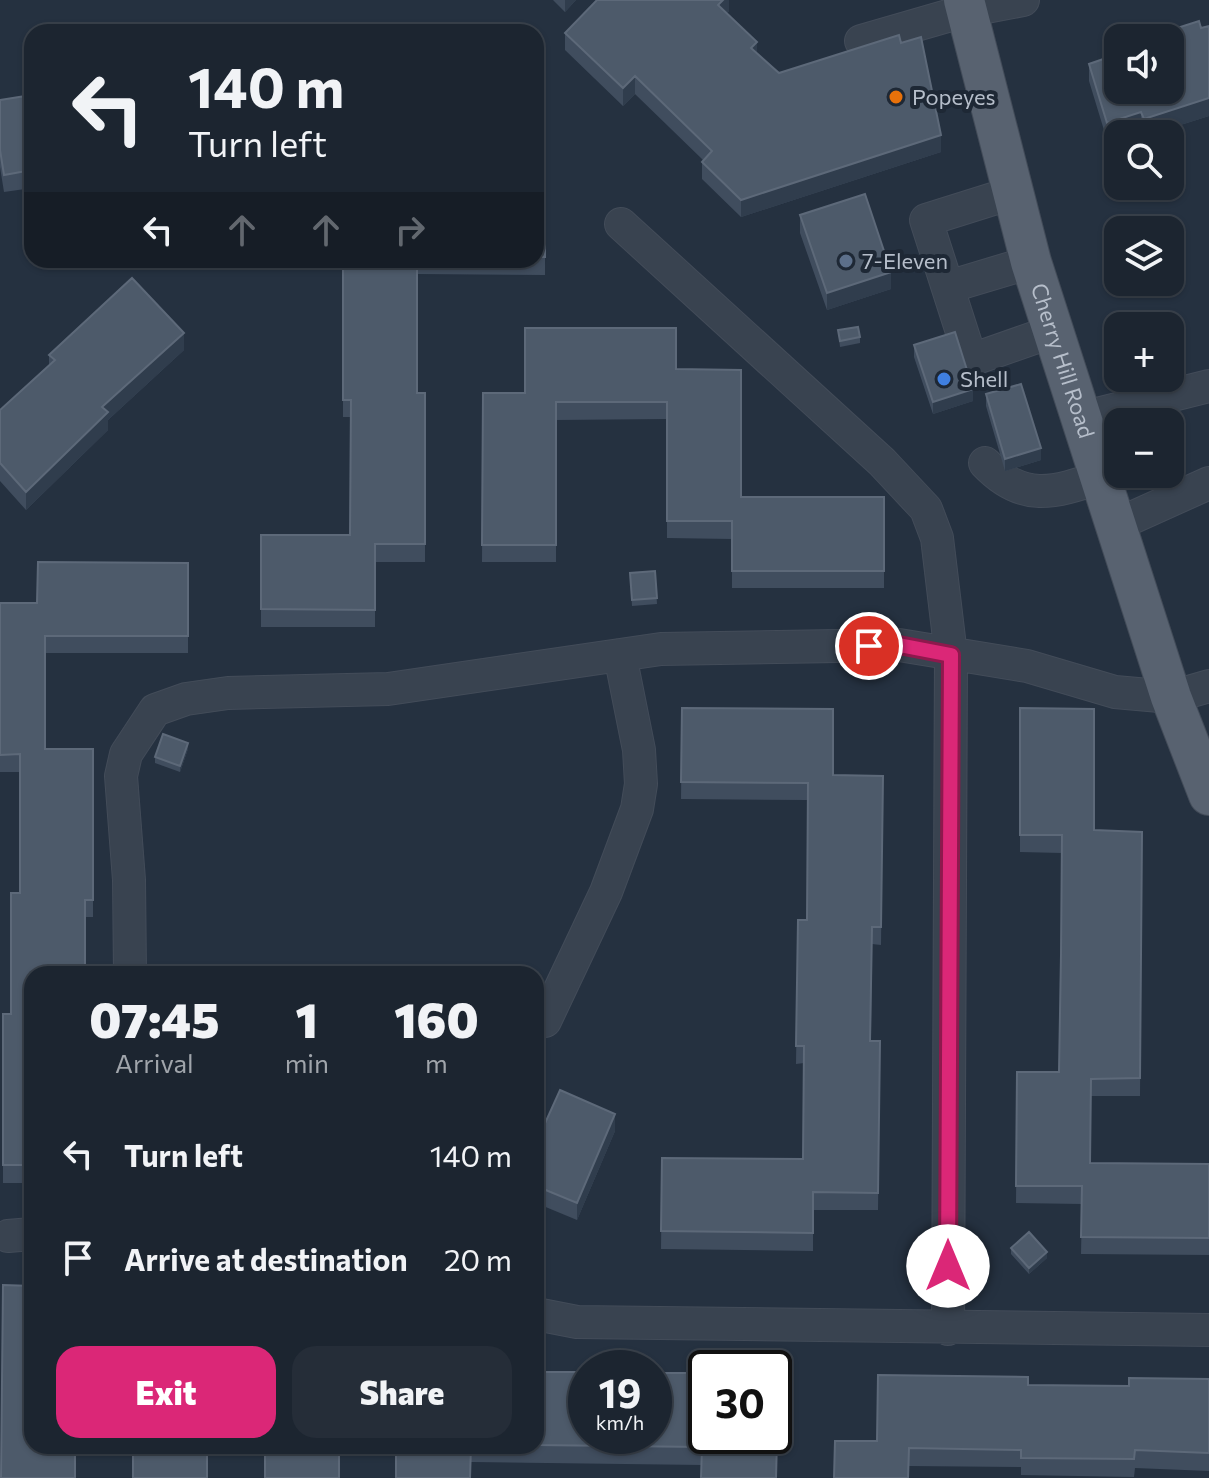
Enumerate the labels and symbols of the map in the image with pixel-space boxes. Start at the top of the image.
place label: Popeyes [912,83,996,110]
marker: Popeyes [887,88,905,106]
place label: 7-Eleven [862,247,948,274]
marker: 7-Eleven [837,252,855,270]
street label: Cherry Hill Road [1026,279,1101,441]
place label: Shell [960,365,1008,392]
marker: Shell [935,370,953,388]
pin [835,612,903,680]
position arrow [906,1224,990,1308]
speed limit sign: 30 [688,1350,792,1454]

